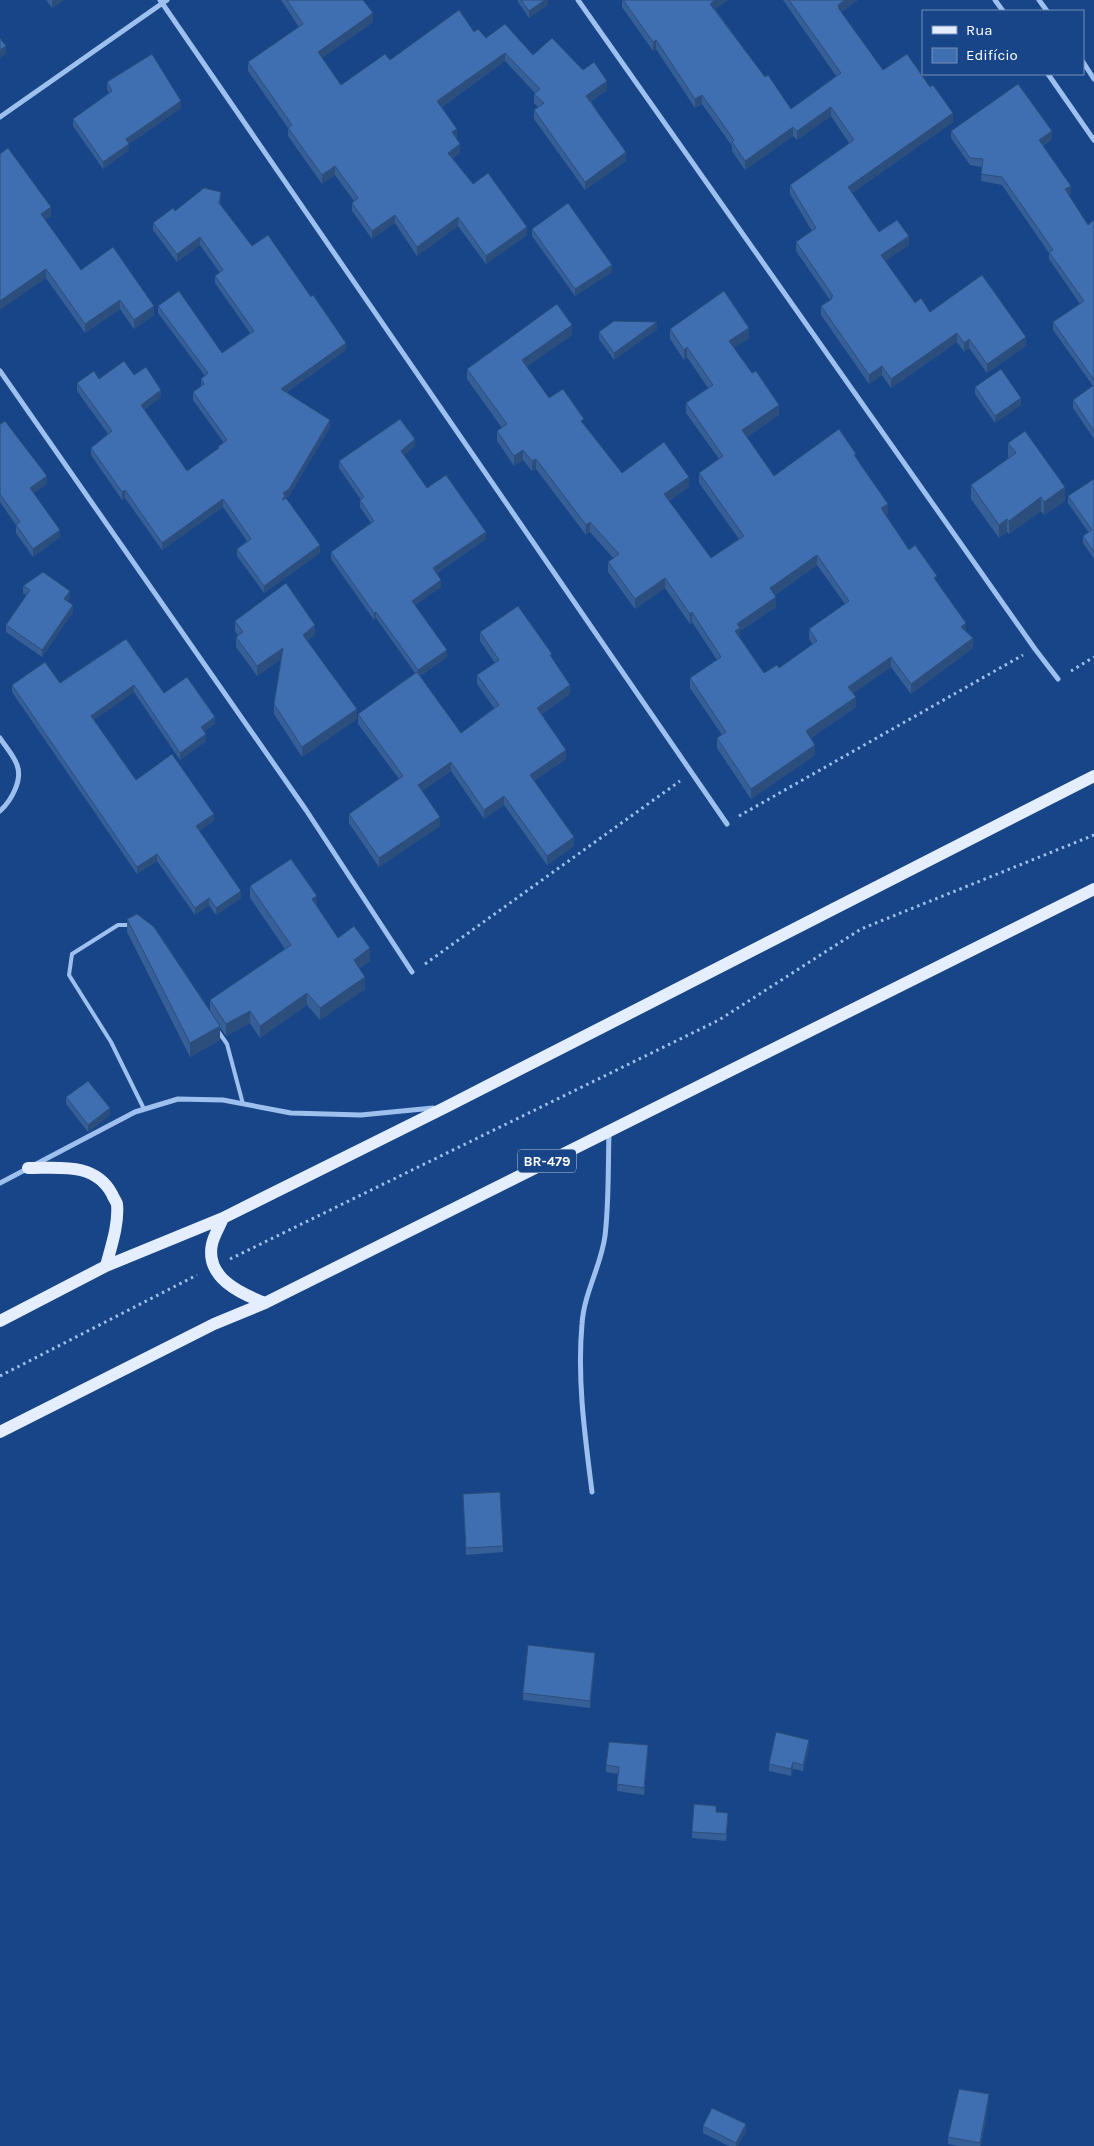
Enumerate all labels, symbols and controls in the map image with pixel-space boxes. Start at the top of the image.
legend [922,10,1084,75]
text: Rua [966,21,993,39]
text: Edifício [966,46,1018,64]
road number: BR-479 [518,1150,576,1172]

